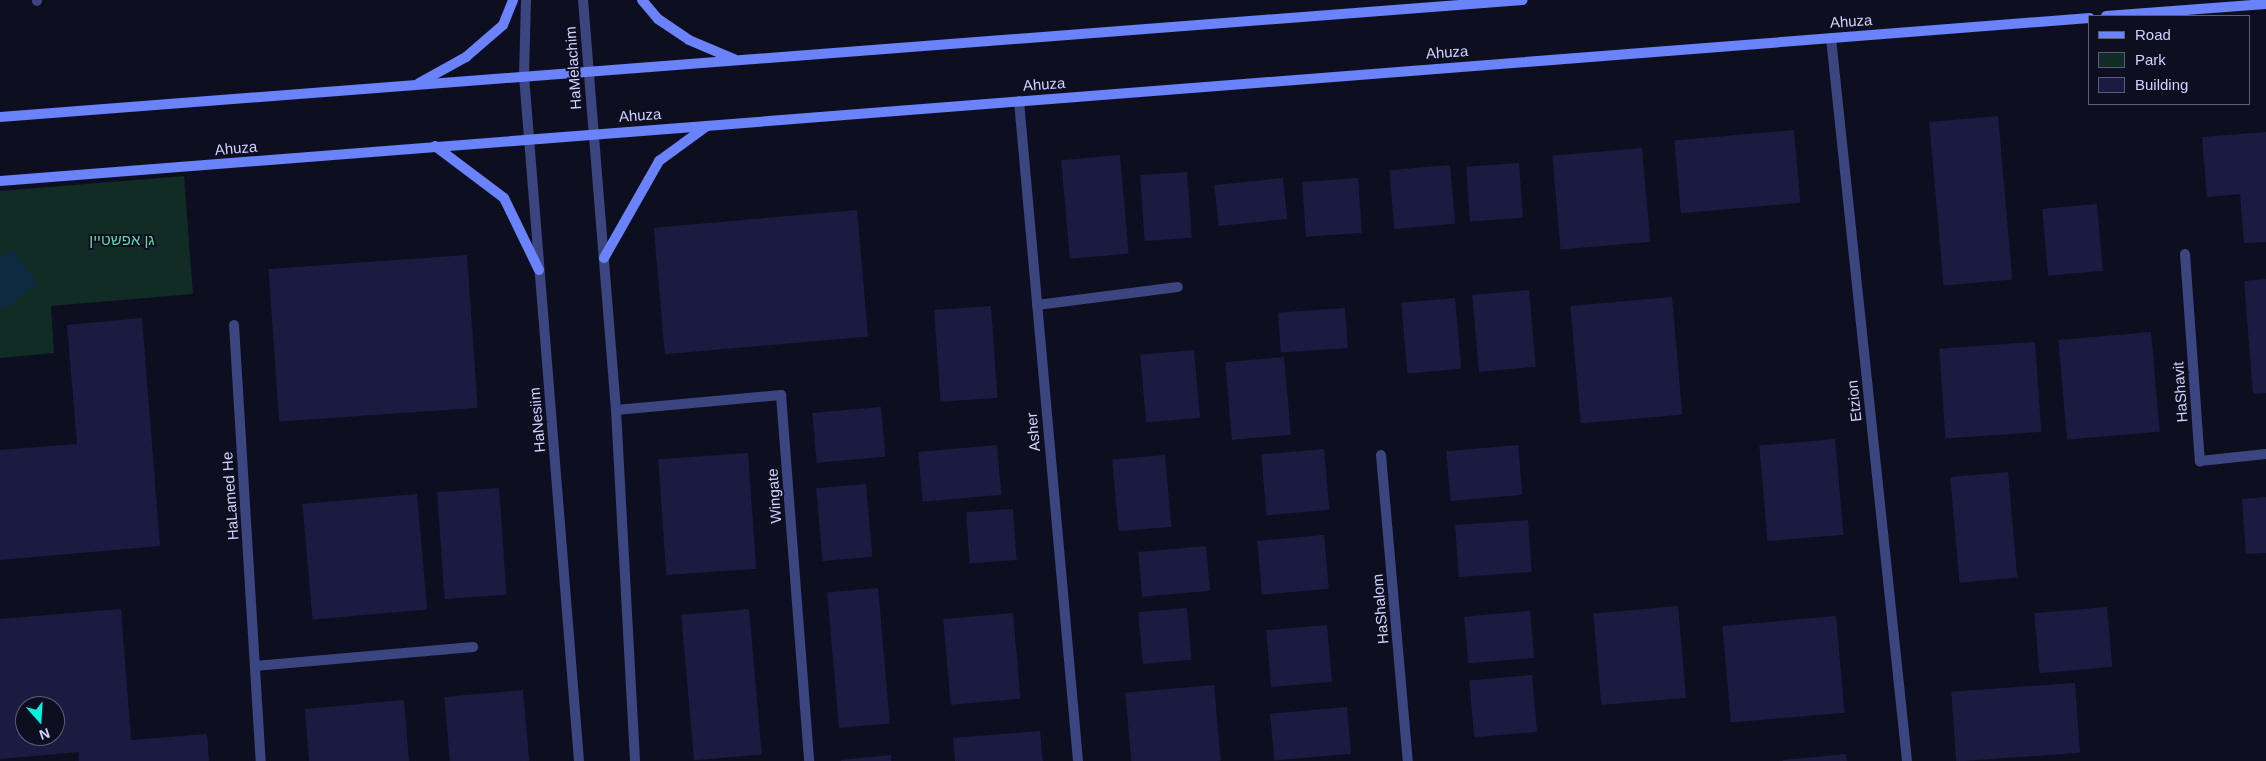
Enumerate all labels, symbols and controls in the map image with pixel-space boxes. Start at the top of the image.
street label: Ahuza [1829,11,1873,31]
legend [2088,15,2251,105]
street label: HaMelachim [561,26,585,110]
text: Road [2135,26,2171,43]
street label: Ahuza [1425,42,1469,62]
text: Park [2135,51,2166,68]
street label: Ahuza [1022,74,1066,94]
text: Building [2135,76,2188,93]
street label: Ahuza [618,105,662,125]
street label: Ahuza [214,137,258,159]
park label: גן אפשטיין [89,231,155,249]
street label: HaShavit [2169,361,2191,423]
street label: Etzion [1843,379,1865,423]
street label: HaNesiim [525,387,549,453]
street label: Asher [1022,412,1044,452]
street label: HaLamed He [218,451,242,541]
street label: Wingate [763,468,785,524]
street label: HaShalom [1368,573,1392,645]
north arrow [15,696,65,746]
text: N [37,725,52,743]

